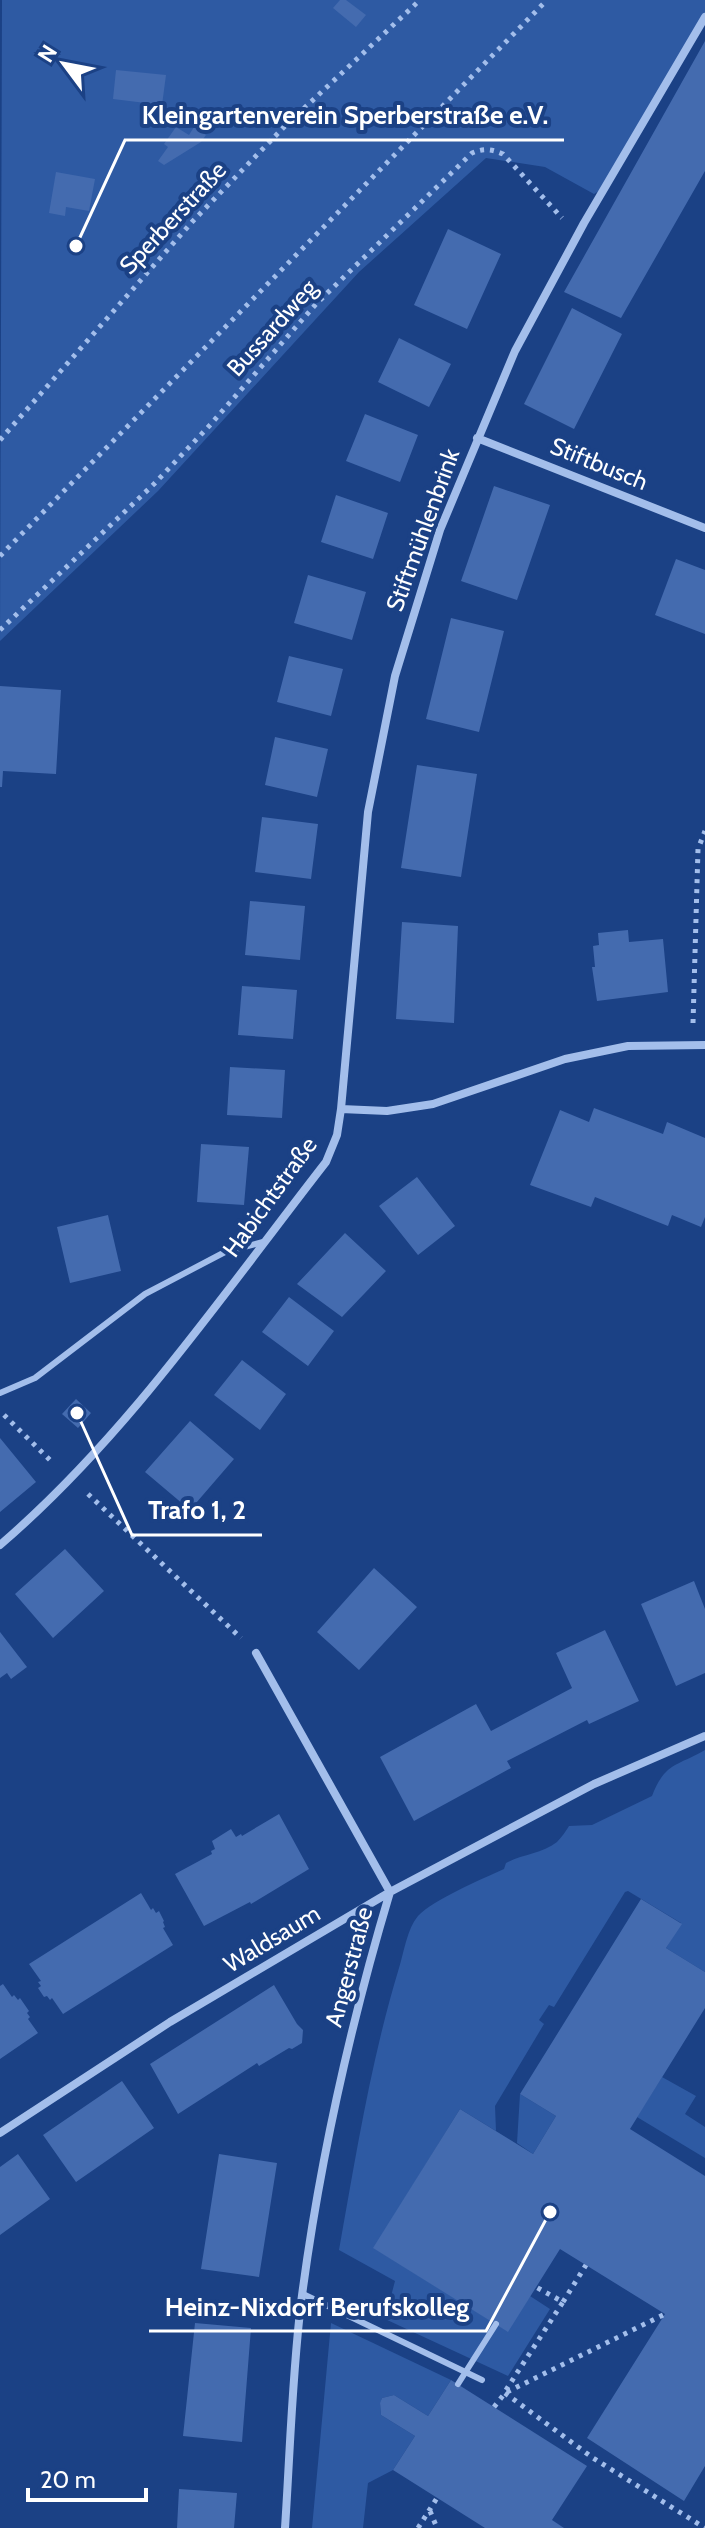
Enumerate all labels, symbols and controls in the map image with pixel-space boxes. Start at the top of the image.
north arrow [24,24,104,104]
text: N [32,40,63,67]
callout: Kleingartenverein Sperberstraße e.V. [125,90,564,140]
text: Kleingartenverein Sperberstraße e.V. [142,99,548,131]
street label: Sperberstraße [113,155,232,280]
street label: Bussardweg [221,272,323,382]
street label: Stiftbusch [546,431,652,496]
street label: Stiftmühlenbrink [380,444,465,615]
street label: Habichtstraße [216,1131,323,1262]
callout: Trafo 1, 2 [132,1485,262,1535]
text: Trafo 1, 2 [148,1494,246,1526]
street label: Waldsaum [218,1899,325,1979]
street label: Angerstraße [319,1904,378,2030]
callout: Heinz-Nixdorf Berufskolleg [149,2281,486,2331]
text: Heinz-Nixdorf Berufskolleg [165,2291,469,2323]
scale bar [28,2452,146,2502]
text: 20 m [40,2465,96,2494]

